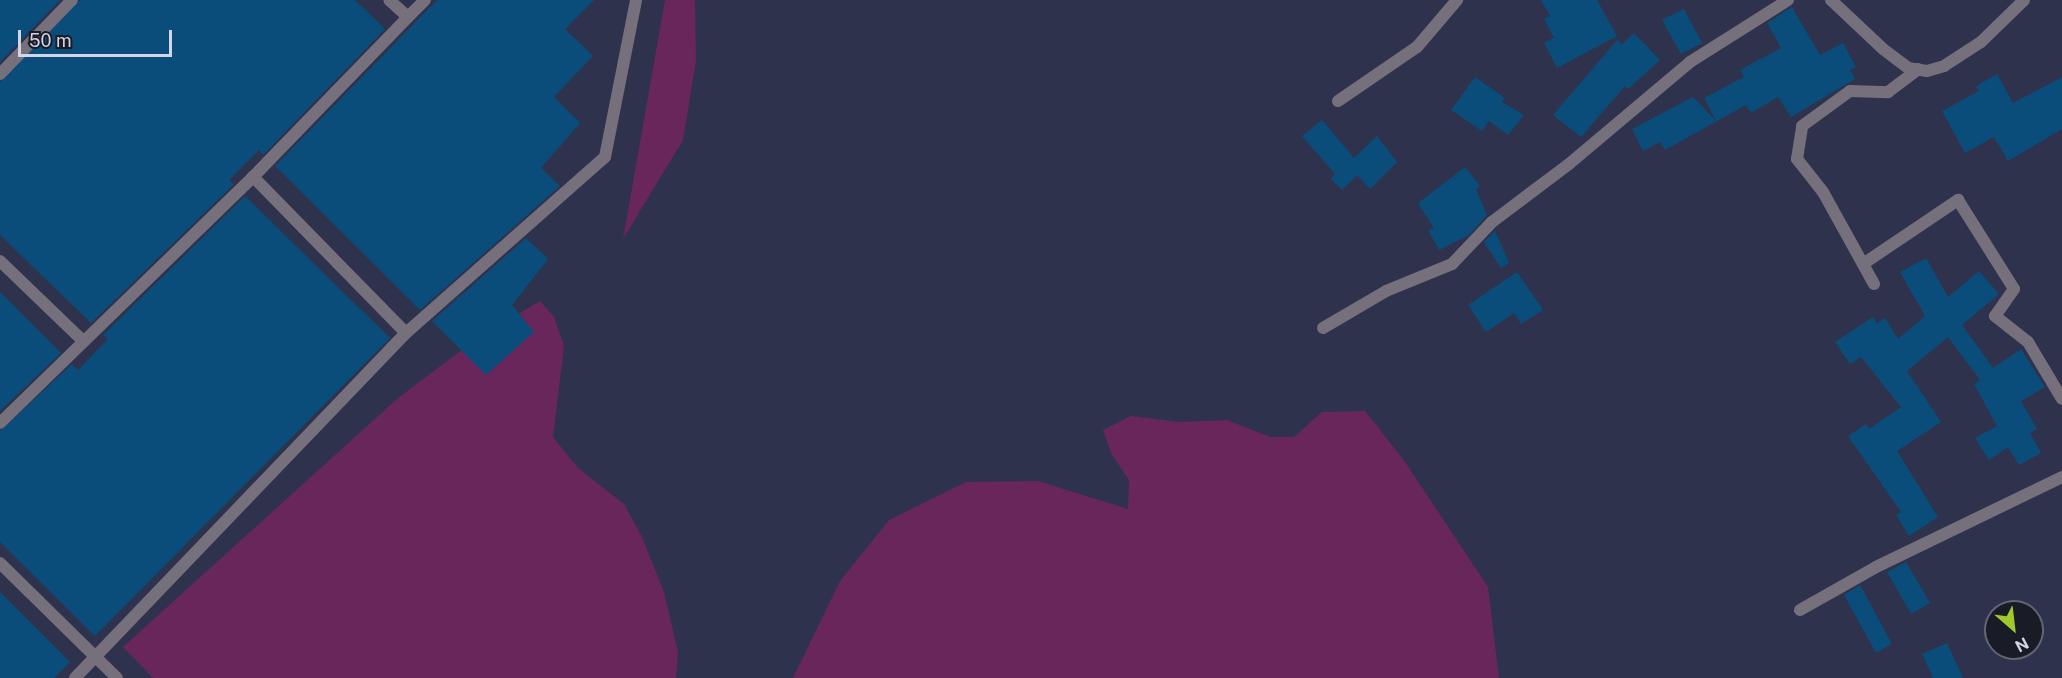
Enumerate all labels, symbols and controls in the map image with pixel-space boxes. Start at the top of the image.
scale bar [21,18,176,56]
text: 50 m [29,30,72,51]
north arrow [1984,600,2044,660]
text: N [2012,633,2032,656]

